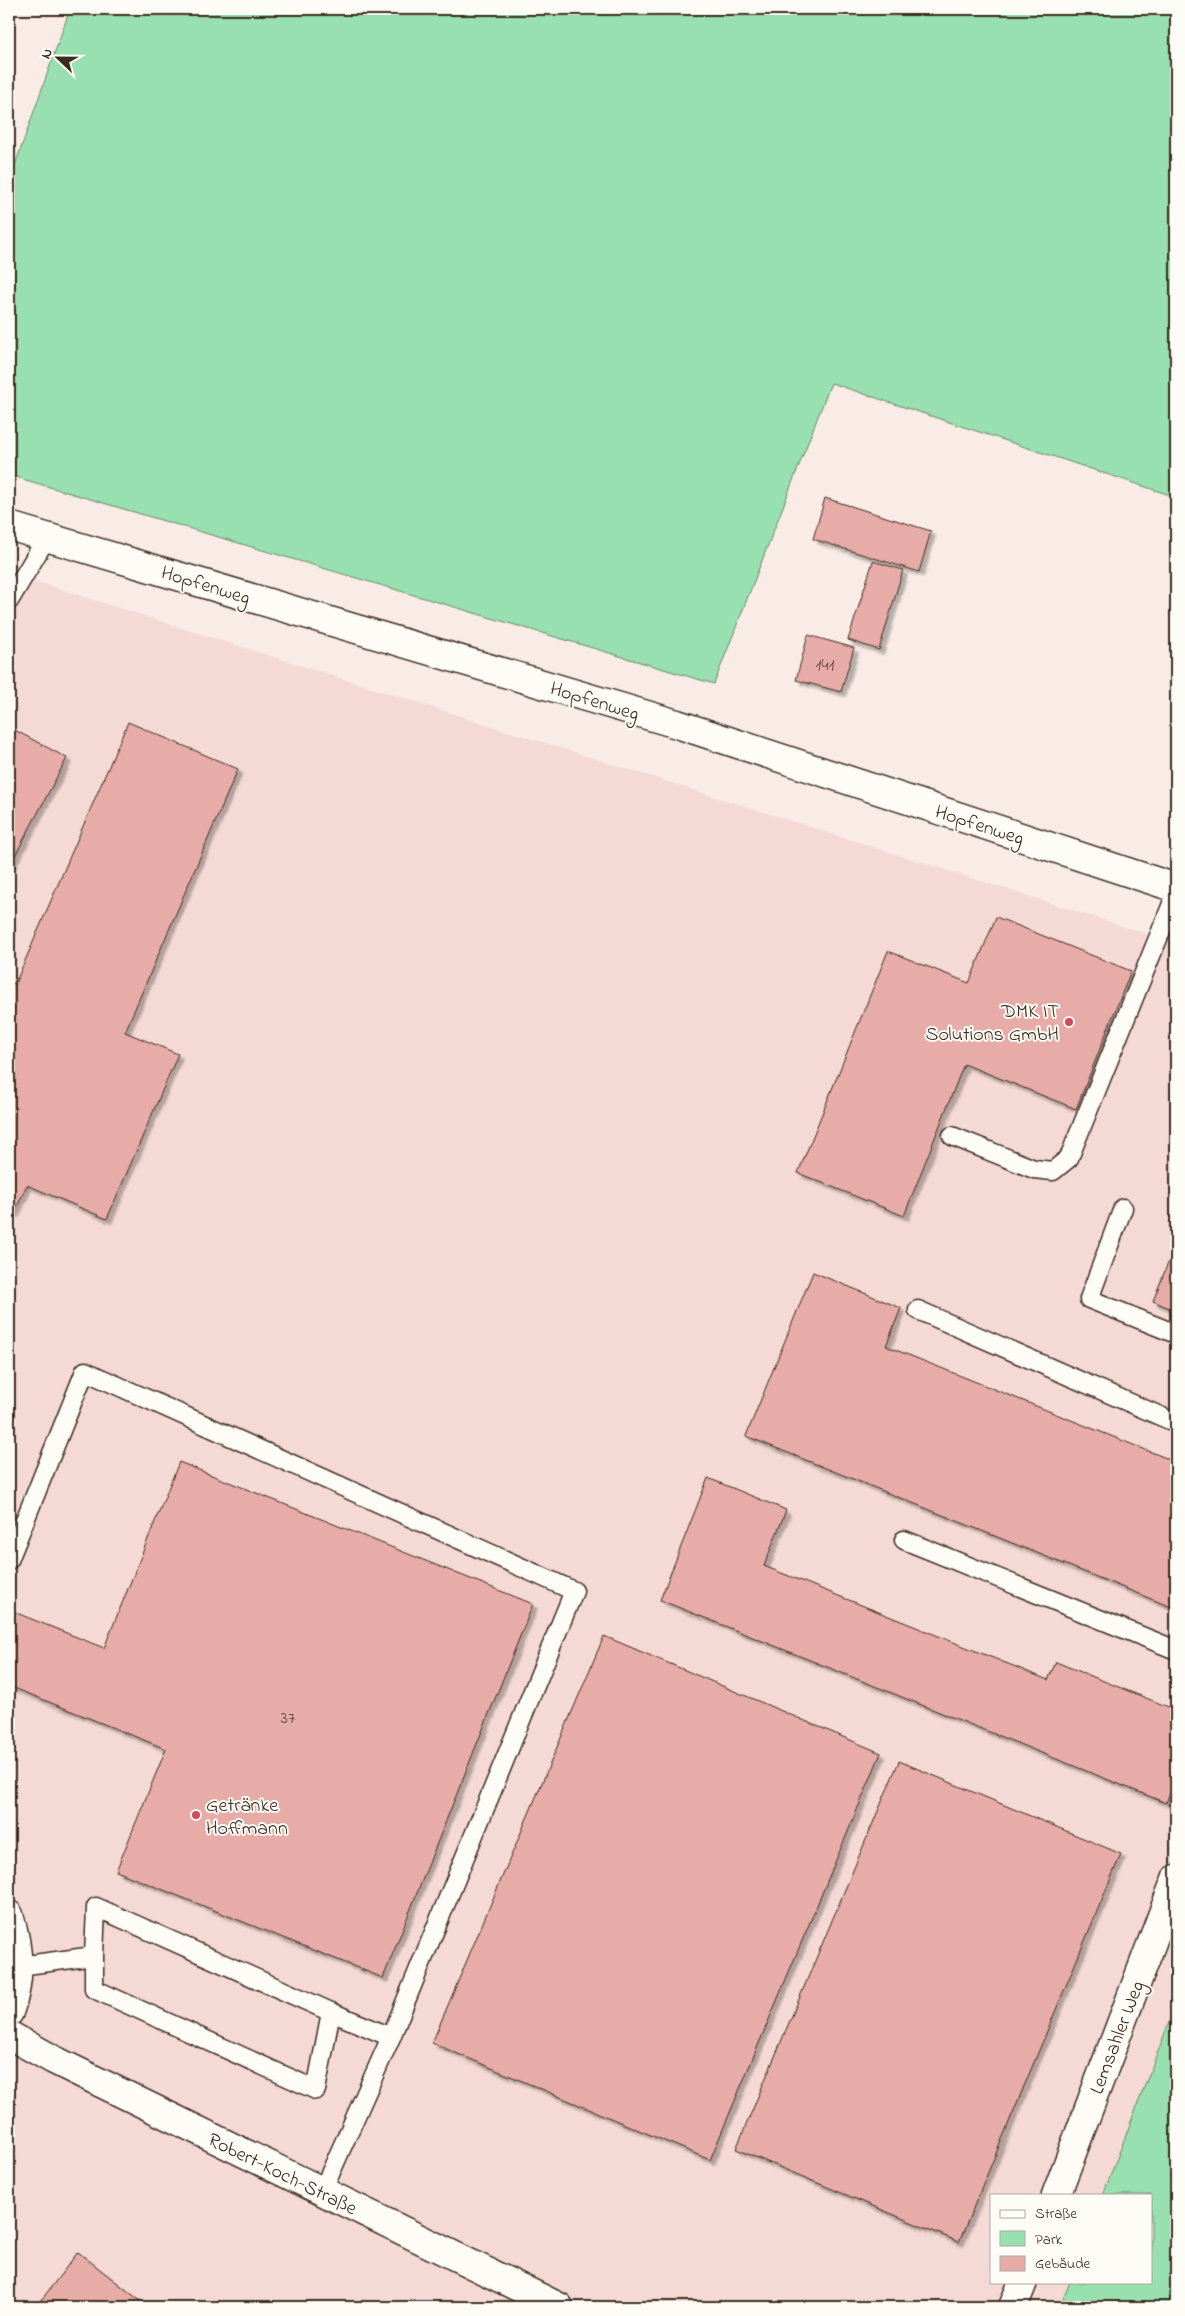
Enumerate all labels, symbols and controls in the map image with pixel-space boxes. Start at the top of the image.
north arrow [32,32,82,82]
text: N [36,45,59,62]
street label: Hopfenweg [157,559,254,615]
house number: 141 [816,653,835,679]
street label: Hopfenweg [546,675,643,731]
street label: Hopfenweg [931,798,1028,855]
place label: DMK IT Solutions GmbH [926,998,1059,1050]
marker: DMK IT Solutions GmbH [1063,1016,1075,1028]
house number: 37 [281,1706,296,1732]
place label: Getränke Hoffmann [206,1792,288,1844]
marker: Getränke Hoffmann [190,1809,202,1821]
street label: Lemsahler Weg [1083,1977,1154,2099]
street label: Robert-Koch-Straße [202,2127,361,2224]
legend [990,2194,1152,2284]
text: Straße [1035,2203,1077,2225]
text: Park [1035,2229,1063,2251]
text: Gebäude [1035,2253,1091,2275]

